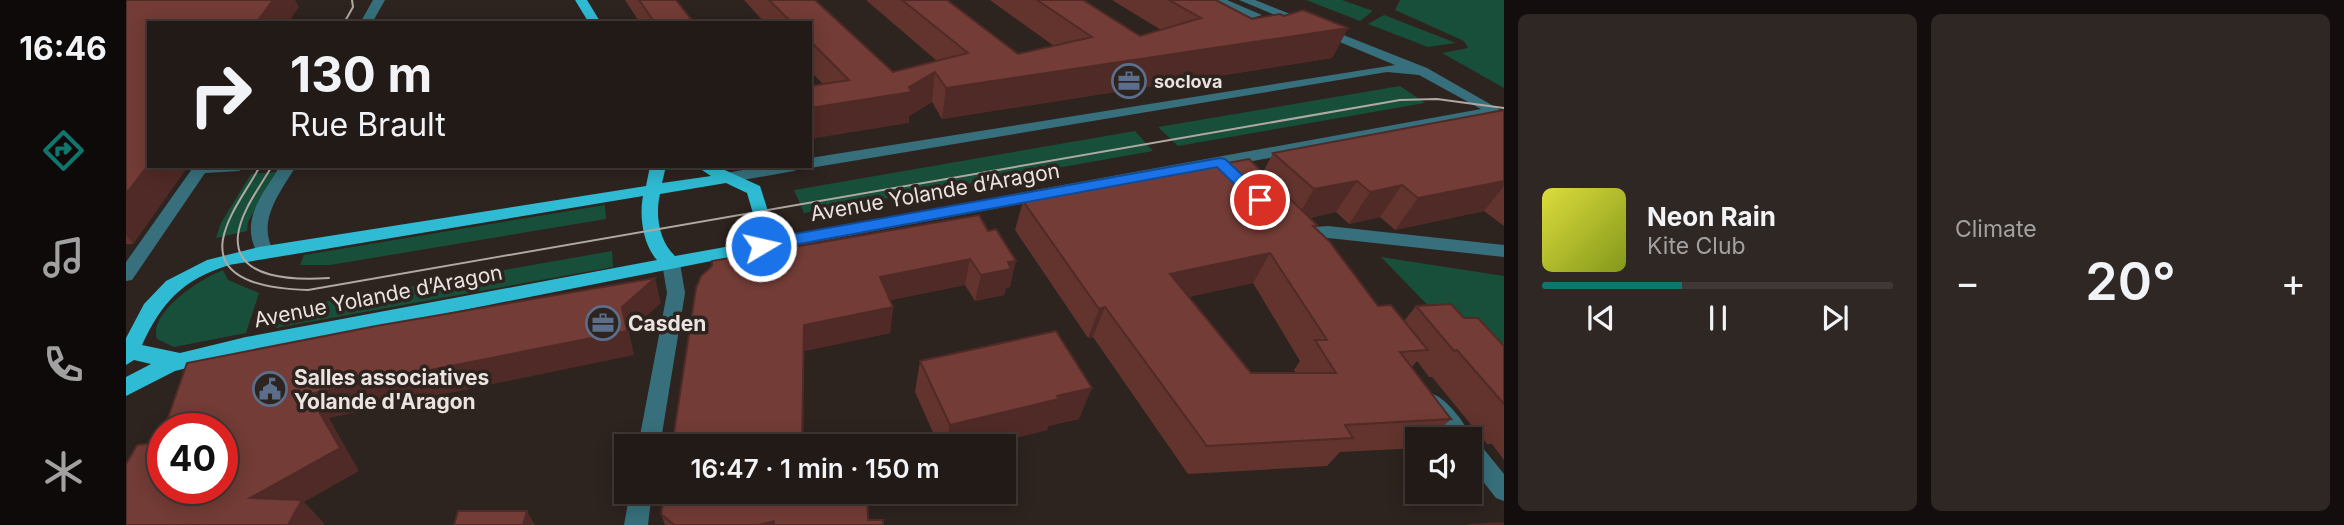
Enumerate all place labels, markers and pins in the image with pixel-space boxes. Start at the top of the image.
office icon: soclova [1110,62,1148,100]
place label: soclova [1154,71,1222,92]
pin [1230,170,1290,230]
office icon: Casden [584,304,622,342]
place label: Casden [628,311,706,336]
place label: Salles associatives Yolande d'Aragon [294,365,489,414]
public building icon: Salles associatives Yolande d'Aragon [251,370,289,408]

